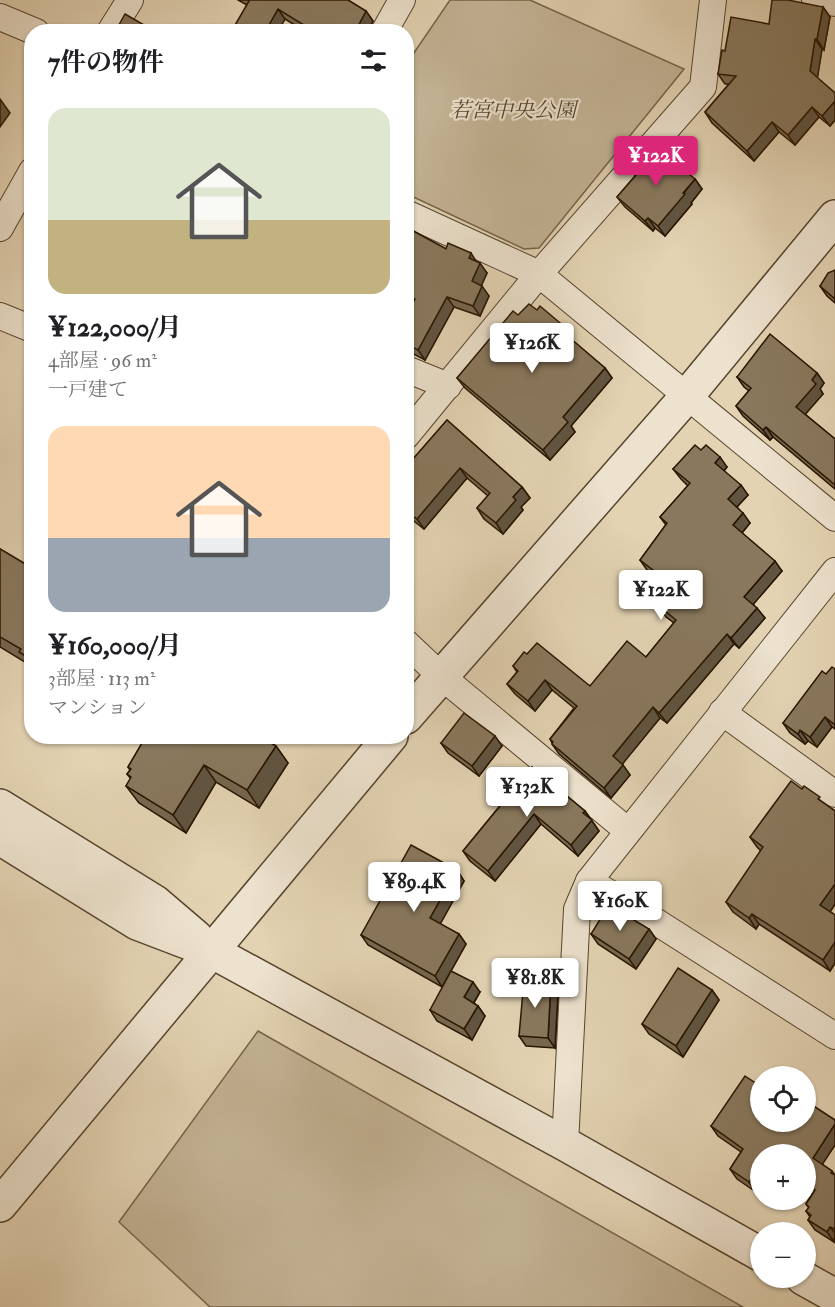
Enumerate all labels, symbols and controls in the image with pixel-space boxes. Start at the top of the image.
icon: filters [357,44,390,77]
text: 7件の物件 [48,47,164,79]
park label: 若宮中央公園 [450,97,579,124]
pin: ¥122K [614,136,698,187]
text: ¥122K [628,143,684,168]
icon: home [165,147,273,255]
text: ¥122,000/月 [48,312,182,344]
pin: ¥126K [490,323,574,374]
text: ¥126K [504,330,560,355]
text: 4部屋 · 96 m² [48,348,157,373]
text: 一戸建て [48,377,128,402]
icon: home [165,465,273,573]
pin: ¥122K [619,570,703,621]
text: ¥122K [633,577,689,602]
text: ¥160,000/月 [48,630,182,662]
text: 3部屋 · 113 m² [48,666,155,691]
text: マンション [48,695,147,720]
pin: ¥132K [485,767,569,818]
text: ¥132K [500,774,554,799]
pin: ¥89.4K [365,862,463,913]
text: ¥89.4K [382,869,446,894]
pin: ¥160K [578,881,662,932]
text: ¥160K [592,888,648,913]
pin: ¥81.8K [486,958,584,1009]
text: ¥81.8K [506,965,564,990]
map controls [750,1066,816,1288]
button: locate [750,1066,816,1132]
button: + [750,1144,816,1210]
button: − [750,1222,816,1288]

